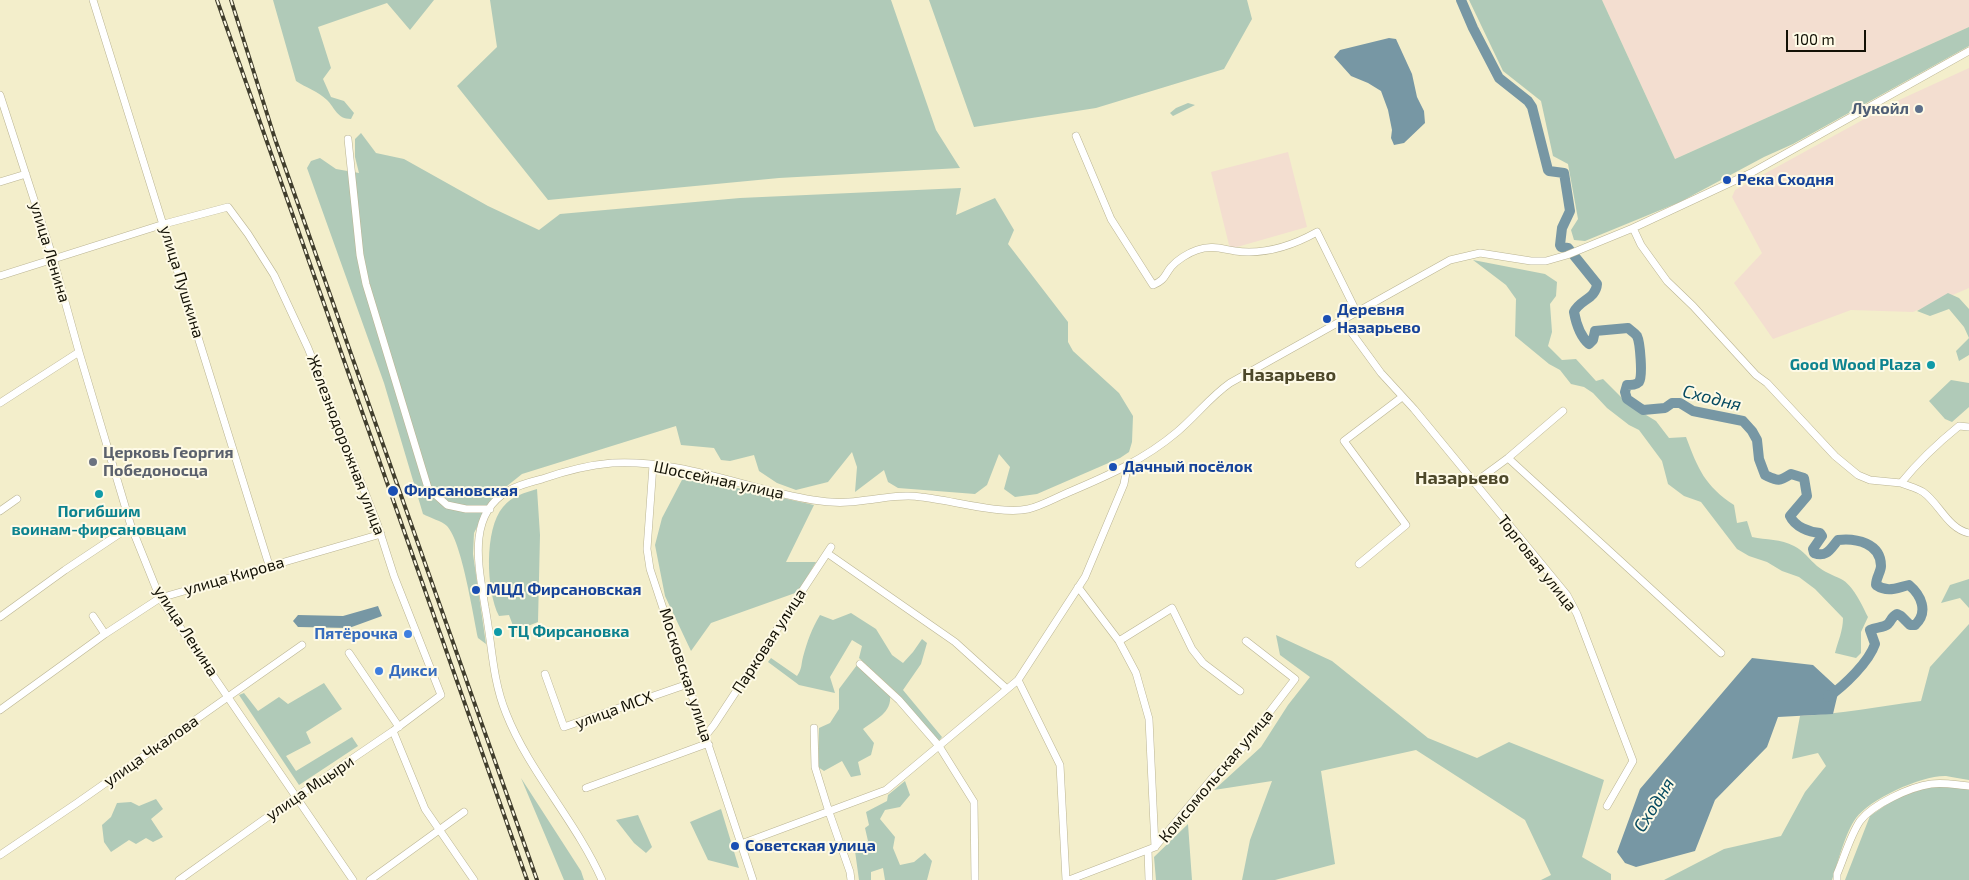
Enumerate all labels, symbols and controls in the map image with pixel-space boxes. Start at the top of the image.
scale bar [1789,20,1869,52]
text: 100 m [1794,30,1835,48]
place label: Лукойл [1851,99,1909,119]
marker: Лукойл [1913,103,1925,115]
place label: Река Сходня [1737,170,1834,190]
marker: Река Сходня [1721,174,1733,186]
street label: улица Ленина [26,199,74,305]
street label: улица Пушкина [156,223,208,341]
place label: Деревня Назарьево [1337,300,1421,338]
marker: Деревня Назарьево [1321,313,1333,325]
street label: Железнодорожная улица [303,352,389,538]
place label: Good Wood Plaza [1790,355,1921,375]
marker: Good Wood Plaza [1925,359,1937,371]
district label: Назарьево [1242,364,1336,386]
water label: Сходня [1680,380,1744,416]
place label: Церковь Георгия Победоносца [103,443,234,481]
marker: Церковь Георгия Победоносца [87,456,99,468]
street label: Шоссейная улица [652,457,786,503]
place label: Дачный посёлок [1123,457,1253,477]
marker: Дачный посёлок [1107,461,1119,473]
district label: Назарьево [1415,467,1509,489]
place label: Фирсановская [404,481,518,501]
marker: Фирсановская [386,484,400,498]
marker: Погибшим воинам-фирсановцам [93,488,105,500]
place label: Погибшим воинам-фирсановцам [11,502,187,540]
street label: Торговая улица [1493,511,1581,615]
street label: улица Кирова [182,553,286,599]
place label: МЦД Фирсановская [486,580,641,600]
street label: улица Ленина [150,582,222,680]
marker: МЦД Фирсановская [470,584,482,596]
street label: Парковая улица [728,585,810,697]
street label: Московская улица [655,606,717,744]
place label: ТЦ Фирсановка [508,622,629,642]
place label: Пятёрочка [314,624,398,644]
marker: ТЦ Фирсановка [492,626,504,638]
marker: Пятёрочка [402,628,414,640]
place label: Дикси [389,661,437,681]
marker: Дикси [373,665,385,677]
street label: улица МСХ [573,687,655,733]
street label: Комсомольская улица [1155,706,1277,846]
street label: улица Чкалова [100,711,202,791]
street label: улица Мцыри [262,752,358,824]
water label: Сходня [1629,774,1679,836]
place label: Советская улица [745,836,876,856]
marker: Советская улица [729,840,741,852]

